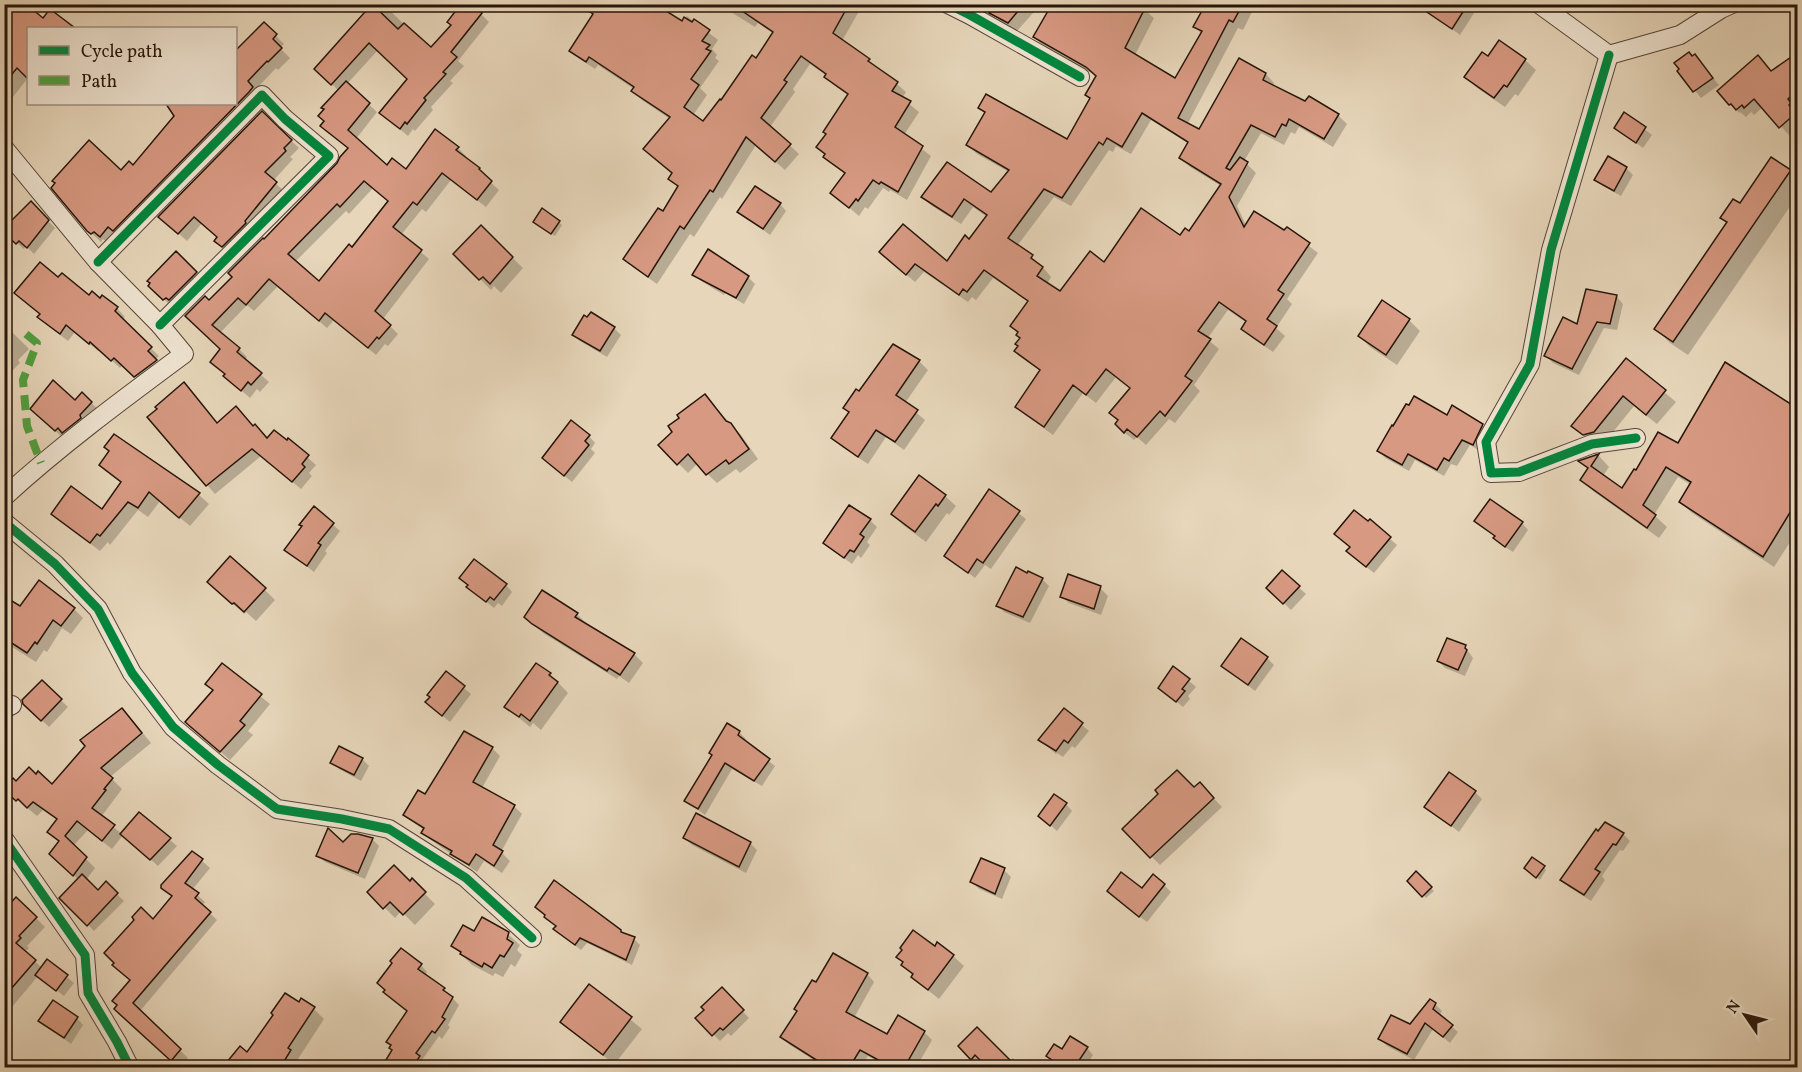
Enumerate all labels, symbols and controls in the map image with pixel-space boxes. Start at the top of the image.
legend [27,27,237,105]
text: Cycle path [81,40,163,65]
text: Path [81,70,117,95]
north arrow [1715,985,1775,1045]
text: N [1722,996,1747,1019]

